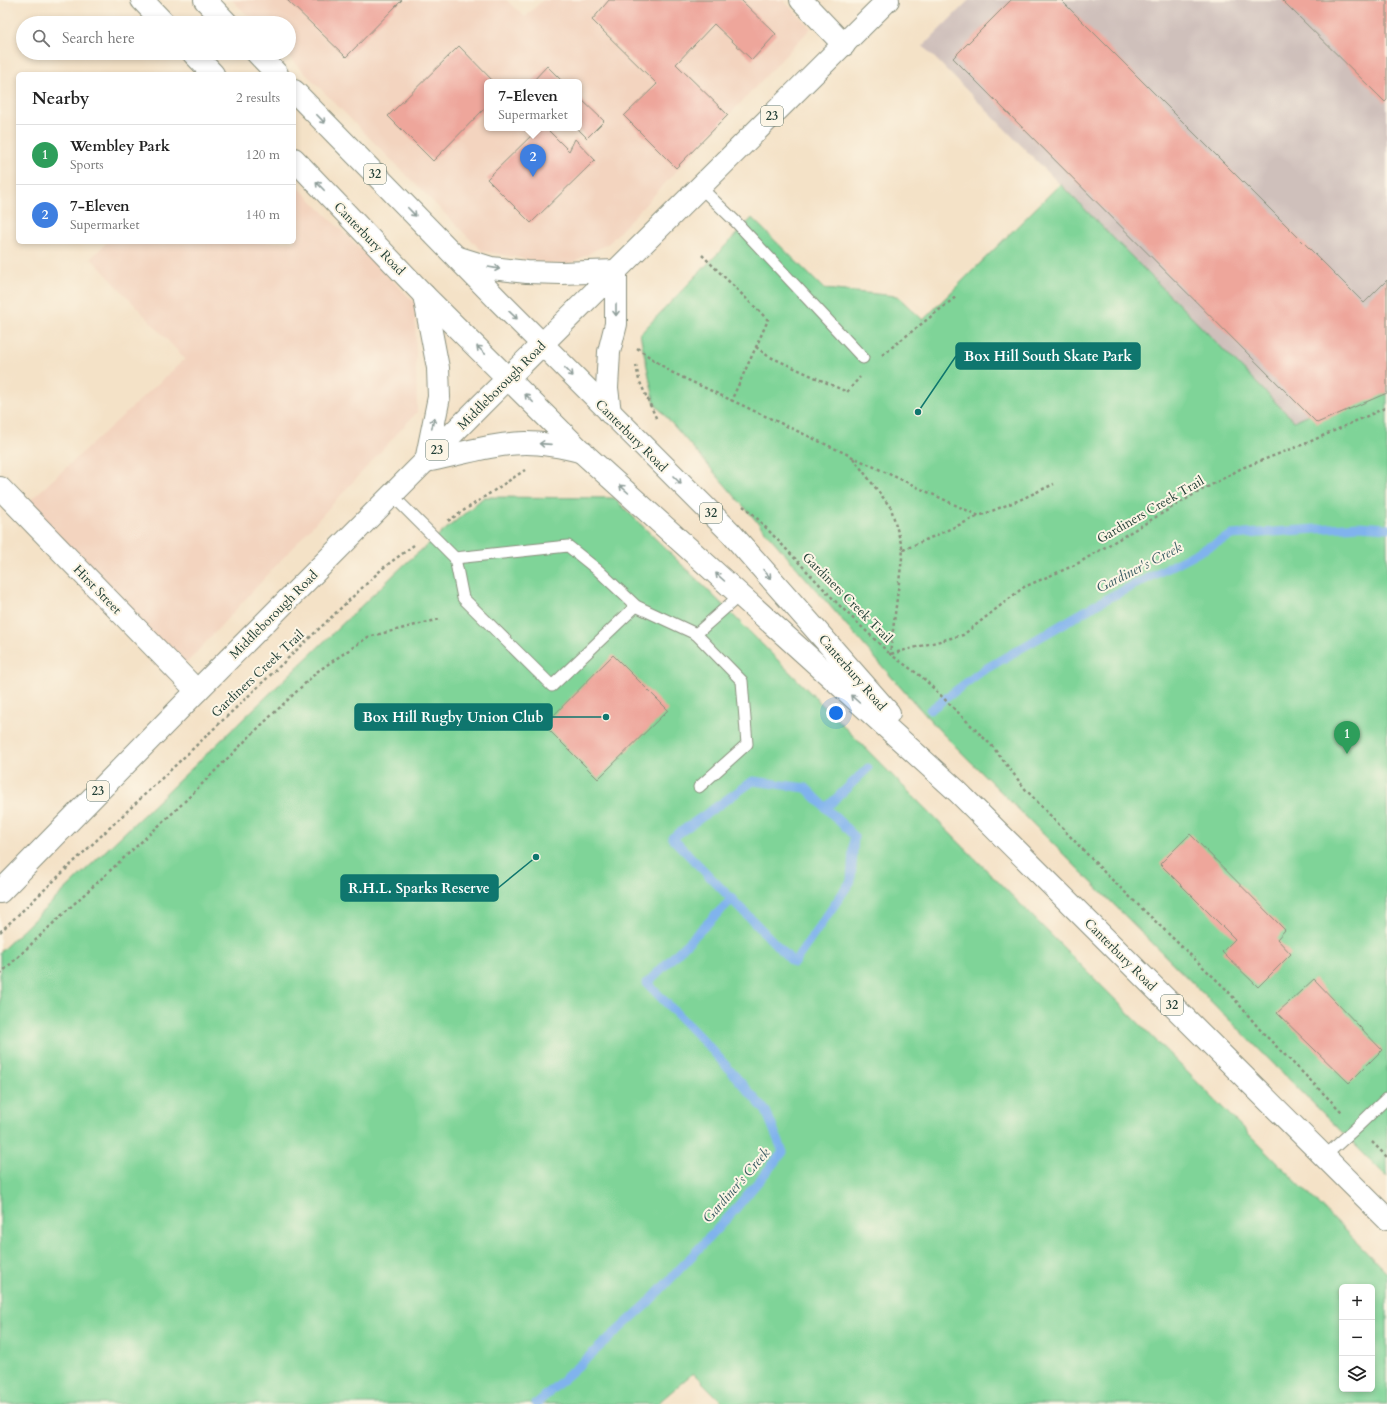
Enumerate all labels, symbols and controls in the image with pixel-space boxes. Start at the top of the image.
search box [16,16,296,60]
icon: search [30,27,52,49]
text: Search here [62,28,135,48]
popup [484,79,582,131]
text: 7-Eleven [498,86,558,106]
text: Nearby [32,87,89,110]
text: 2 results [236,89,280,107]
text: Supermarket [498,106,568,124]
road number: 23 [761,106,783,126]
one-way arrow [316,114,326,124]
text: Wembley Park [70,136,170,156]
pin: 2 [520,144,546,177]
text: 1 [42,146,48,164]
text: 120 m [246,146,280,164]
text: Sports [70,156,104,174]
road number: 32 [364,164,386,184]
one-way arrow [315,181,325,191]
text: 7-Eleven [70,196,130,216]
street label: Canterbury Road [330,198,409,279]
text: 2 [42,206,48,224]
text: 140 m [246,206,280,224]
one-way arrow [407,207,417,217]
text: Supermarket [70,216,140,234]
one-way arrow [487,264,500,272]
one-way arrow [612,303,620,316]
one-way arrow [508,310,518,320]
street label: Middleborough Road [454,337,550,434]
callout: Box Hill South Skate Park [956,343,1140,369]
one-way arrow [476,345,486,355]
text: Box Hill South Skate Park [964,347,1132,366]
one-way arrow [564,367,574,377]
one-way arrow [524,393,534,403]
street label: Canterbury Road [591,396,671,476]
one-way arrow [430,417,438,430]
road number: 23 [426,440,448,460]
one-way arrow [539,441,552,448]
street label: Gardiners Creek Trail [1094,472,1208,548]
one-way arrow [672,475,682,485]
one-way arrow [619,485,629,494]
road number: 32 [700,503,722,523]
water label: Gardiner's Creek [1093,538,1185,597]
street label: Gardiners Creek Trail [798,549,897,647]
street label: Hirst Street [69,561,125,618]
street label: Middleborough Road [226,566,322,663]
one-way arrow [762,569,771,579]
one-way arrow [715,572,725,582]
street label: Gardiners Creek Trail [207,625,309,722]
street label: Canterbury Road [814,631,890,715]
one-way arrow [851,695,861,704]
your location [826,703,846,723]
callout: Box Hill Rugby Union Club [355,704,552,730]
text: Box Hill Rugby Union Club [363,708,543,727]
pin: 1 [1334,721,1360,754]
road number: 23 [87,781,109,801]
callout: R.H.L. Sparks Reserve [341,875,498,901]
text: R.H.L. Sparks Reserve [348,879,490,898]
street label: Canterbury Road [1080,915,1160,995]
road number: 32 [1161,995,1183,1015]
water label: Gardiner's Creek [699,1144,774,1227]
map controls [1339,1284,1375,1392]
button: + [1339,1284,1375,1320]
button: − [1339,1320,1375,1356]
button: layers [1339,1356,1375,1392]

